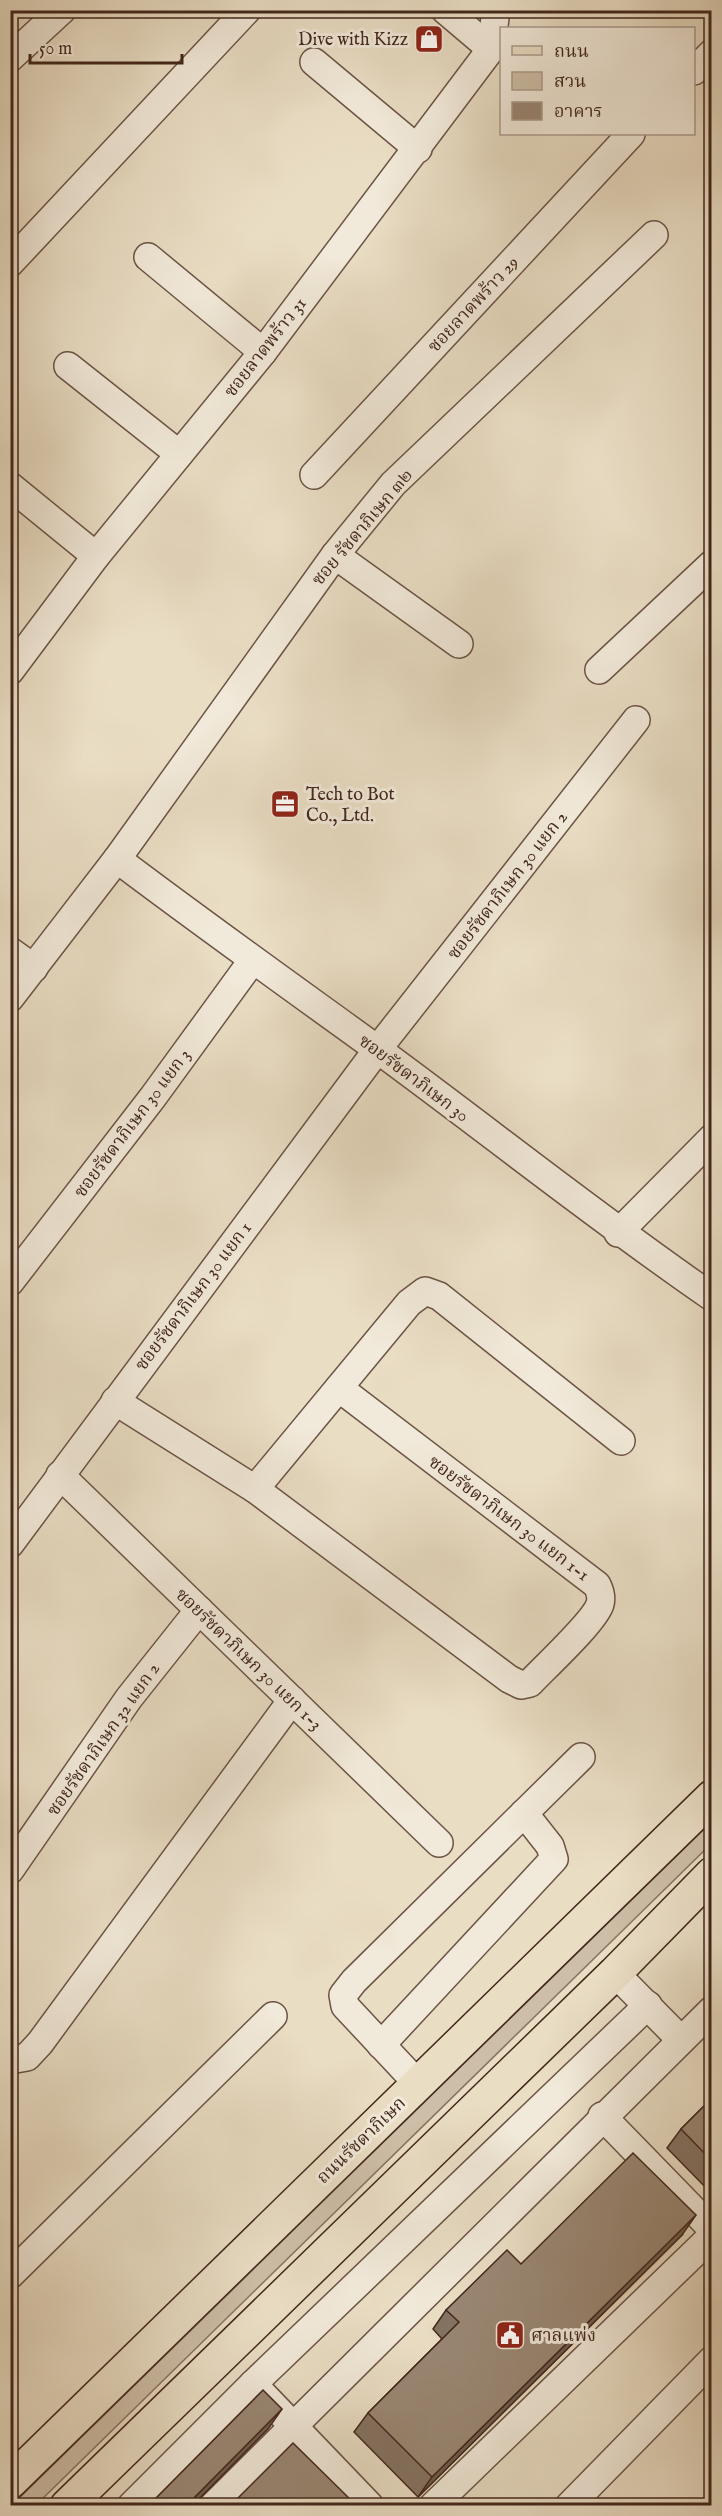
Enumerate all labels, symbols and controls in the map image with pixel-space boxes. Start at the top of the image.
shop icon: Dive with Kizz [413,23,445,55]
scale bar [30,27,182,65]
legend [500,27,695,135]
place label: Dive with Kizz [298,29,408,52]
text: 50 m [39,38,72,61]
text: ถนน [554,41,589,64]
text: สวน [554,71,586,94]
text: อาคาร [554,101,603,124]
street label: ซอยลาดพร้าว 29 [424,252,525,358]
street label: ซอยลาดพร้าว 31 [220,293,312,403]
street label: ซอย รัชดาภิเษก ๓๒ [308,465,419,591]
place label: Tech to Bot Co., Ltd. [306,784,395,828]
office icon: Tech to Bot Co., Ltd. [269,788,301,820]
street label: ซอยรัชดาภิเษก 30 แยก 2 [443,807,573,965]
street label: ซอยรัชดาภิเษก 30 [353,1030,473,1128]
street label: ซอยรัชดาภิเษก 30 แยก 3 [70,1045,197,1203]
street label: ซอยรัชดาภิเษก 30 แยก 1 [131,1218,258,1376]
street label: ซอยรัชดาภิเษก 30 แยก 1-1 [423,1451,593,1587]
street label: ซอยรัชดาภิเษก 30 แยก 1-3 [170,1584,326,1736]
street label: ซอยรัชดาภิเษก 32 แยก 2 [43,1659,166,1821]
street label: ถนนรัชดาภิเษก [312,2093,412,2190]
public building icon: ศาลแพ่ง [494,2319,526,2351]
place label: ศาลแพ่ง [531,2325,596,2348]

